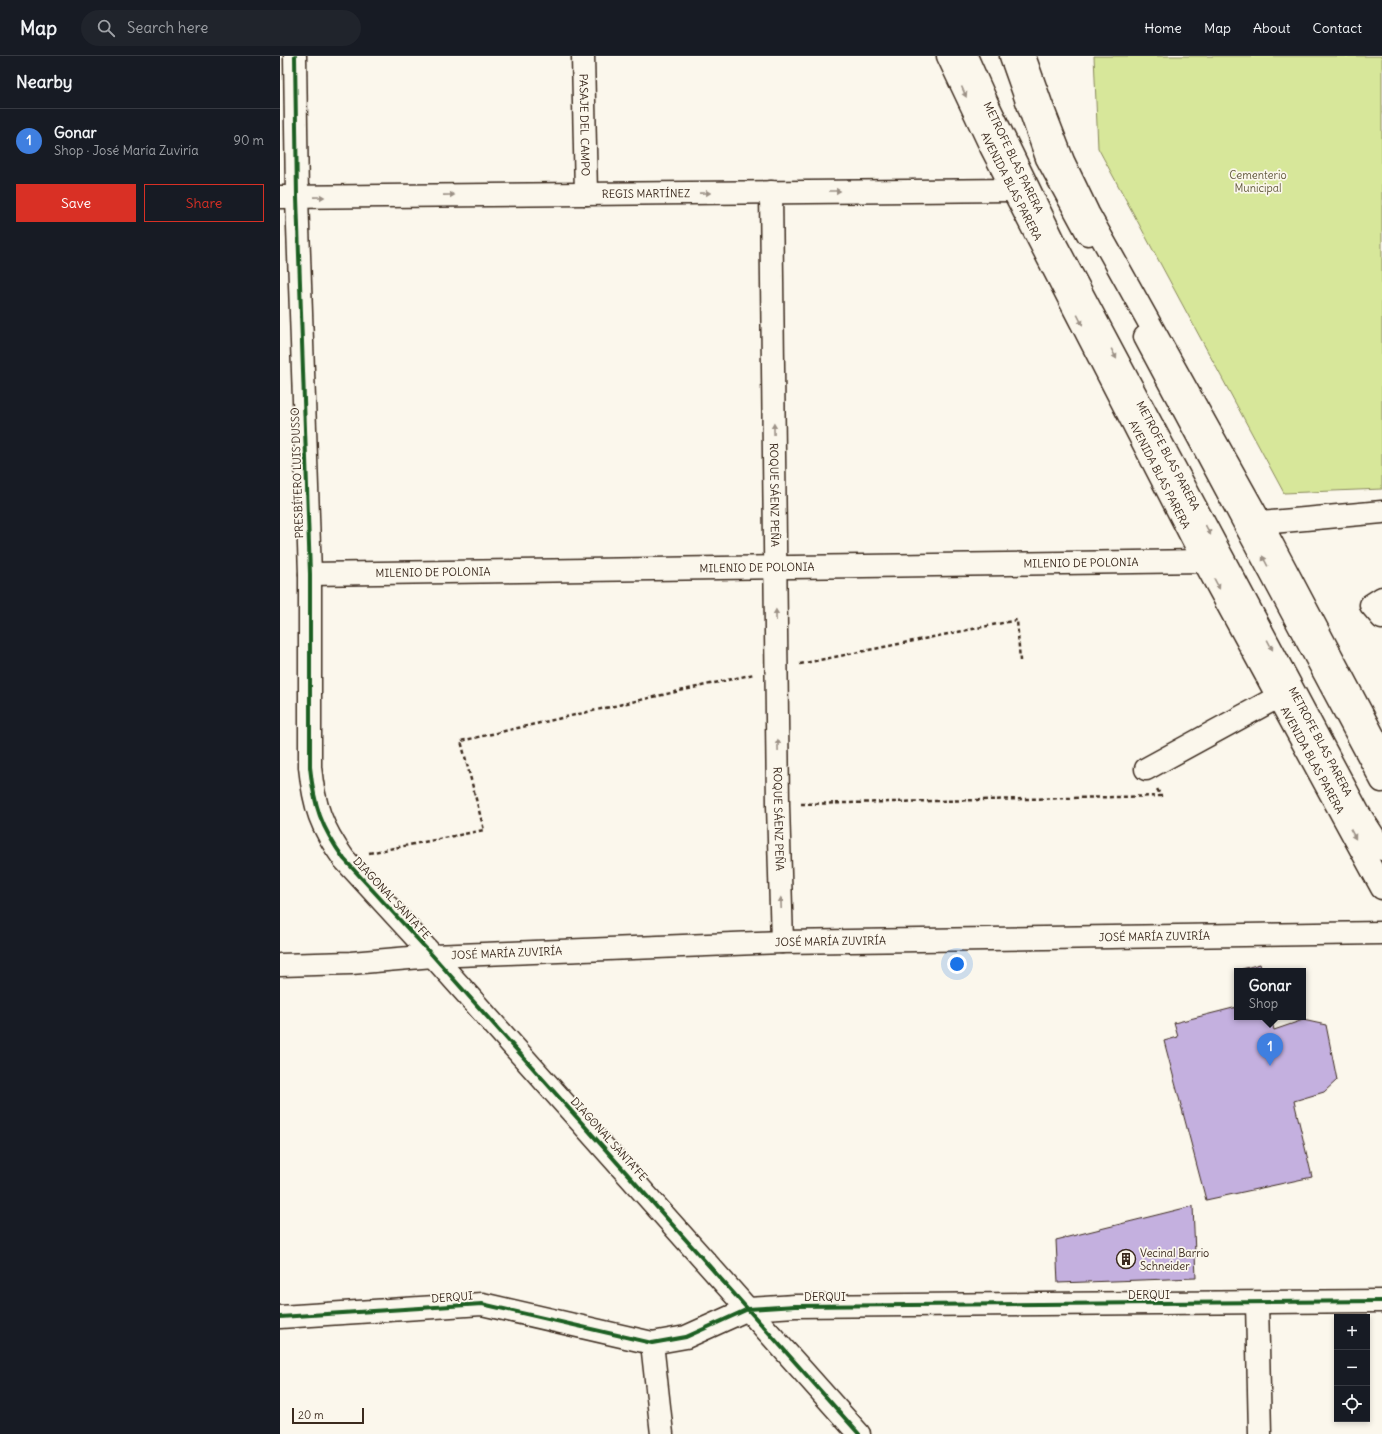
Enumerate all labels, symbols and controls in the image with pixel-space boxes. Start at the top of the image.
search box [81,10,361,46]
text: Map [20,16,57,40]
icon: search [95,17,117,39]
text: Search here [127,18,208,37]
text: Home [1144,19,1182,37]
text: Map [1204,19,1231,37]
text: About [1253,19,1291,37]
text: Contact [1313,19,1362,37]
text: Nearby [16,71,72,93]
street label: PASAJE DEL CAMPO [576,74,593,176]
one-way arrow [961,86,967,97]
street label: METROFE BLAS PARERA [981,100,1046,215]
text: Gonar [54,123,97,142]
street label: AVENIDA BLAS PARERA [978,130,1045,243]
text: 1 [26,132,32,149]
text: 90 m [233,132,264,149]
text: Shop · José María Zuviría [54,142,199,159]
park label: Cementerio Municipal [1229,168,1287,195]
button: Save [16,184,136,222]
button: Share [144,184,264,222]
street label: REGIS MARTÍNEZ [602,185,690,201]
one-way arrow [829,188,842,194]
one-way arrow [699,190,712,196]
one-way arrow [443,192,456,198]
one-way arrow [313,194,326,200]
one-way arrow [1077,314,1083,326]
one-way arrow [1111,348,1118,360]
street label: METROFE BLAS PARERA [1133,399,1203,513]
street label: PRESBÍTERO LUIS DUSSO [287,407,306,539]
street label: AVENIDA BLAS PARERA [1126,418,1193,531]
one-way arrow [771,422,777,435]
street label: ROQUE SÁENZ PEÑA [767,443,782,547]
one-way arrow [1205,525,1212,536]
street label: MILENIO DE POLONIA [1023,555,1139,571]
one-way arrow [1262,555,1268,567]
street label: MILENIO DE POLONIA [699,560,815,575]
street label: MILENIO DE POLONIA [375,564,491,580]
one-way arrow [1214,579,1220,590]
one-way arrow [773,608,779,621]
one-way arrow [1266,639,1273,651]
street label: METROFE BLAS PARERA [1286,685,1355,799]
street label: AVENIDA BLAS PARERA [1278,704,1347,816]
one-way arrow [775,738,781,751]
street label: ROQUE SÁENZ PEÑA [771,767,787,871]
one-way arrow [1349,828,1356,840]
street label: DIAGONAL SANTA FE [350,854,434,942]
one-way arrow [778,896,784,909]
street label: JOSÉ MARÍA ZUVIRÍA [1099,928,1210,944]
street label: JOSÉ MARÍA ZUVIRÍA [774,933,886,949]
street label: JOSÉ MARÍA ZUVIRÍA [451,943,562,962]
your location [947,954,967,974]
popup [1234,968,1306,1020]
text: Gonar [1249,976,1291,995]
text: Shop [1249,995,1278,1012]
pin: 1 [1257,1033,1283,1066]
street label: DIAGONAL SANTA FE [568,1094,650,1184]
place label: Vecinal Barrio Schneider [1140,1246,1209,1273]
building icon: Vecinal Barrio Schneider [1115,1248,1137,1270]
street label: DERQUI [1128,1288,1170,1302]
street label: DERQUI [431,1289,474,1305]
street label: DERQUI [804,1290,846,1304]
map controls [1334,1314,1370,1422]
button: + [1334,1314,1370,1350]
button: − [1334,1350,1370,1386]
button: locate [1334,1386,1370,1422]
scale bar [292,1406,364,1425]
text: 20 m [298,1408,324,1422]

